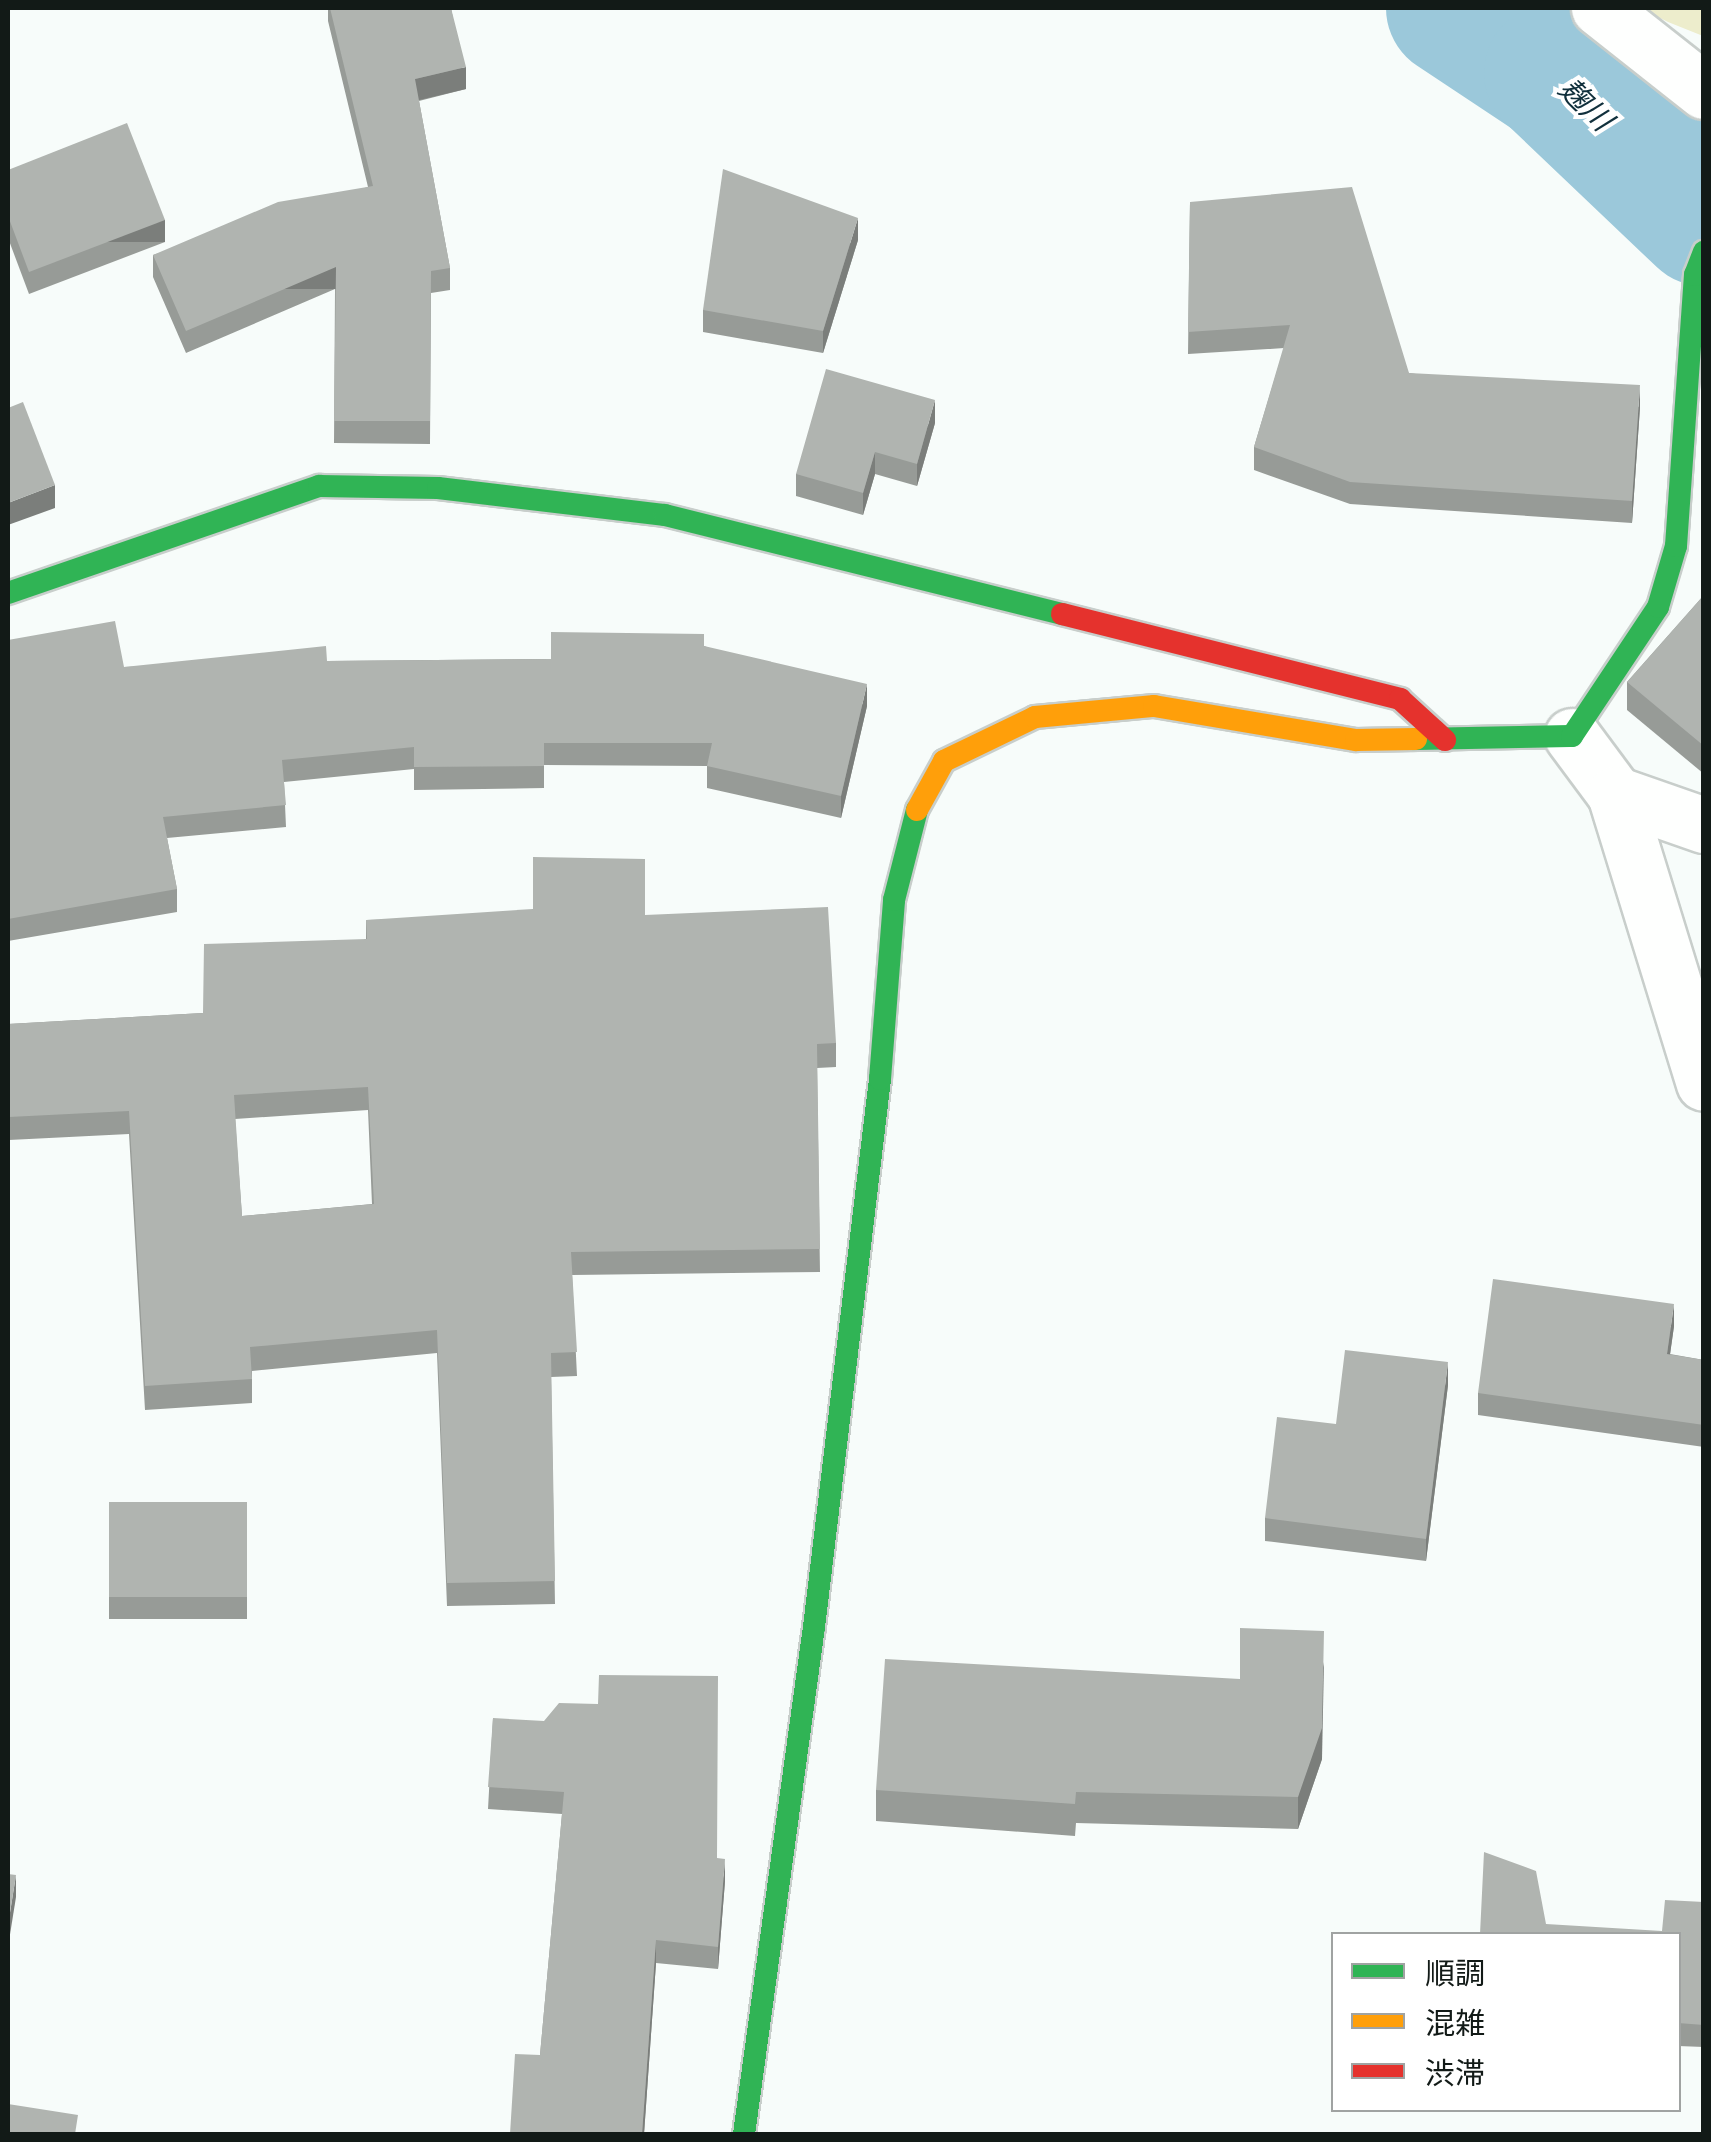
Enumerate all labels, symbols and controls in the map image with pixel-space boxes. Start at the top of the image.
water label: 麹川 [1552,70,1620,138]
legend [1331,1932,1681,2112]
text: 順調 [1425,1954,1485,1992]
text: 混雑 [1425,2004,1485,2042]
text: 渋滞 [1425,2054,1485,2092]

